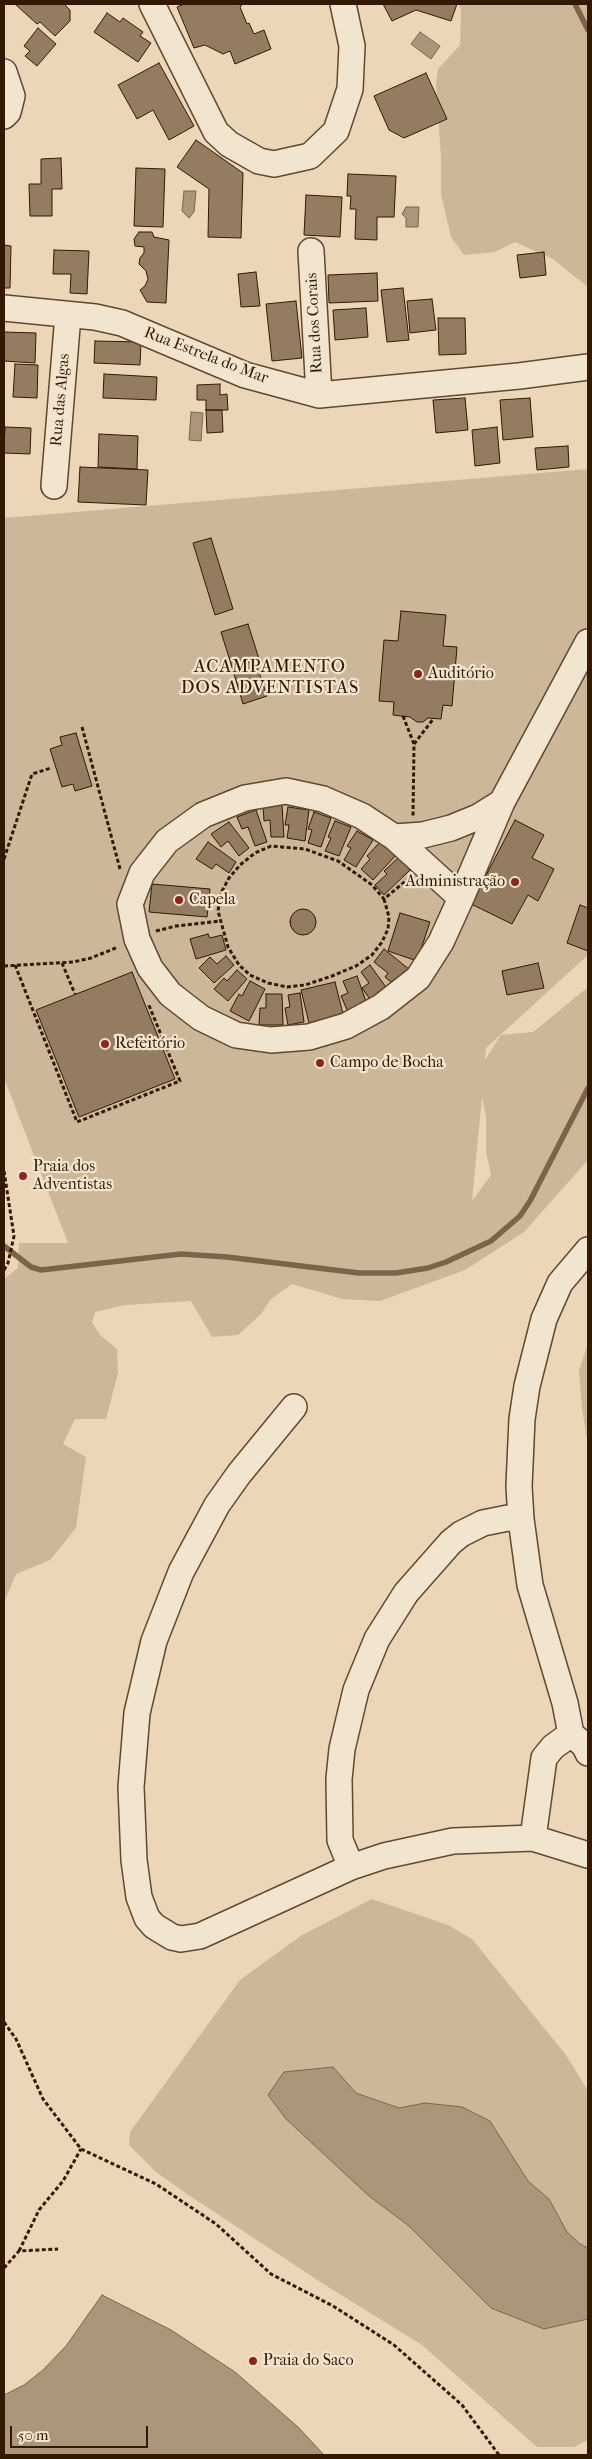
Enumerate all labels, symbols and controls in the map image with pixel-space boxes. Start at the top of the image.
street label: Rua dos Corais [303,272,327,374]
street label: Rua Estrela do Mar [141,323,271,389]
street label: Rua das Algas [47,353,75,447]
district label: ACAMPAMENTO DOS ADVENTISTAS [179,657,361,700]
place label: Auditório [428,664,494,684]
marker: Auditório [412,668,424,680]
place label: Administração [405,872,505,892]
marker: Administração [509,876,521,888]
place label: Capela [189,890,236,910]
marker: Capela [173,894,185,906]
place label: Refeitório [115,1034,185,1054]
marker: Refeitório [99,1038,111,1050]
place label: Campo de Bocha [330,1053,444,1073]
marker: Campo de Bocha [314,1057,326,1069]
place label: Praia dos Adventistas [33,1157,112,1195]
marker: Praia dos Adventistas [17,1170,29,1182]
place label: Praia do Saco [263,2351,354,2371]
marker: Praia do Saco [247,2355,259,2367]
scale bar [12,2416,150,2448]
text: 50 m [18,2426,48,2444]

